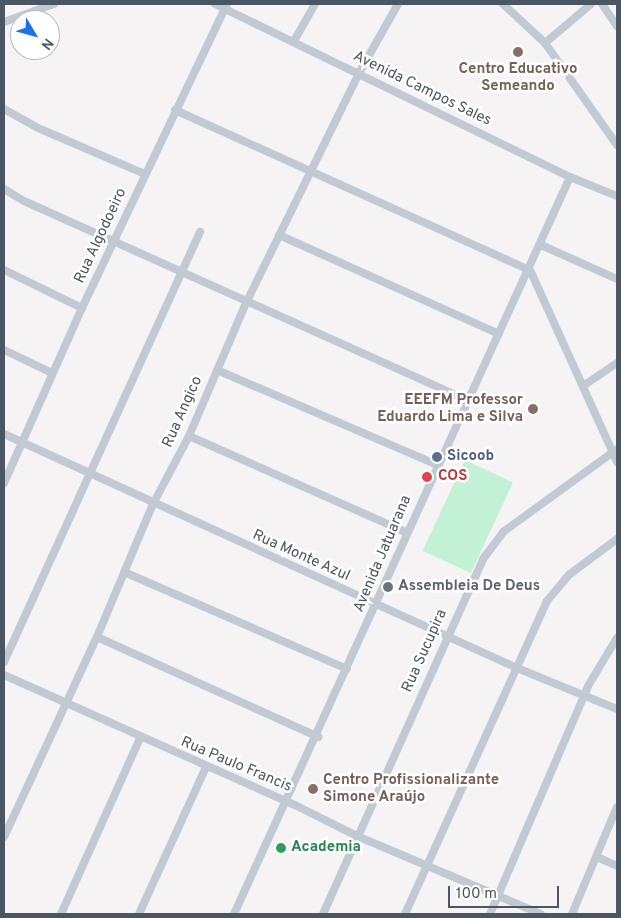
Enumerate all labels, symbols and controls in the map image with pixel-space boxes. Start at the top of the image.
north arrow [10,10,60,60]
text: N [37,35,56,53]
marker: Centro Educativo Semeando [512,46,524,58]
street label: Avenida Campos Sales [350,48,494,130]
place label: Centro Educativo Semeando [459,60,577,95]
street label: Rua Algodoeiro [71,185,131,287]
street label: Rua Angico [159,373,207,451]
place label: EEEFM Professor Eduardo Lima e Silva [377,391,523,426]
marker: EEEFM Professor Eduardo Lima e Silva [527,403,539,415]
place label: Sicoob [447,448,494,466]
marker: Sicoob [431,451,443,463]
place label: COS [438,468,467,486]
marker: COS [420,470,434,484]
street label: Avenida Jatuarana [350,493,416,615]
street label: Rua Monte Azul [249,526,353,586]
place label: Assembleia De Deus [398,578,540,596]
marker: Assembleia De Deus [382,581,394,593]
street label: Rua Sucupira [399,607,451,695]
street label: Rua Paulo Francis [178,733,294,797]
place label: Centro Profissionalizante Simone Araújo [323,771,499,806]
marker: Centro Profissionalizante Simone Araújo [307,783,319,795]
place label: Academia [291,839,361,857]
marker: Academia [275,842,287,854]
scale bar [451,876,562,908]
text: 100 m [456,885,497,904]

